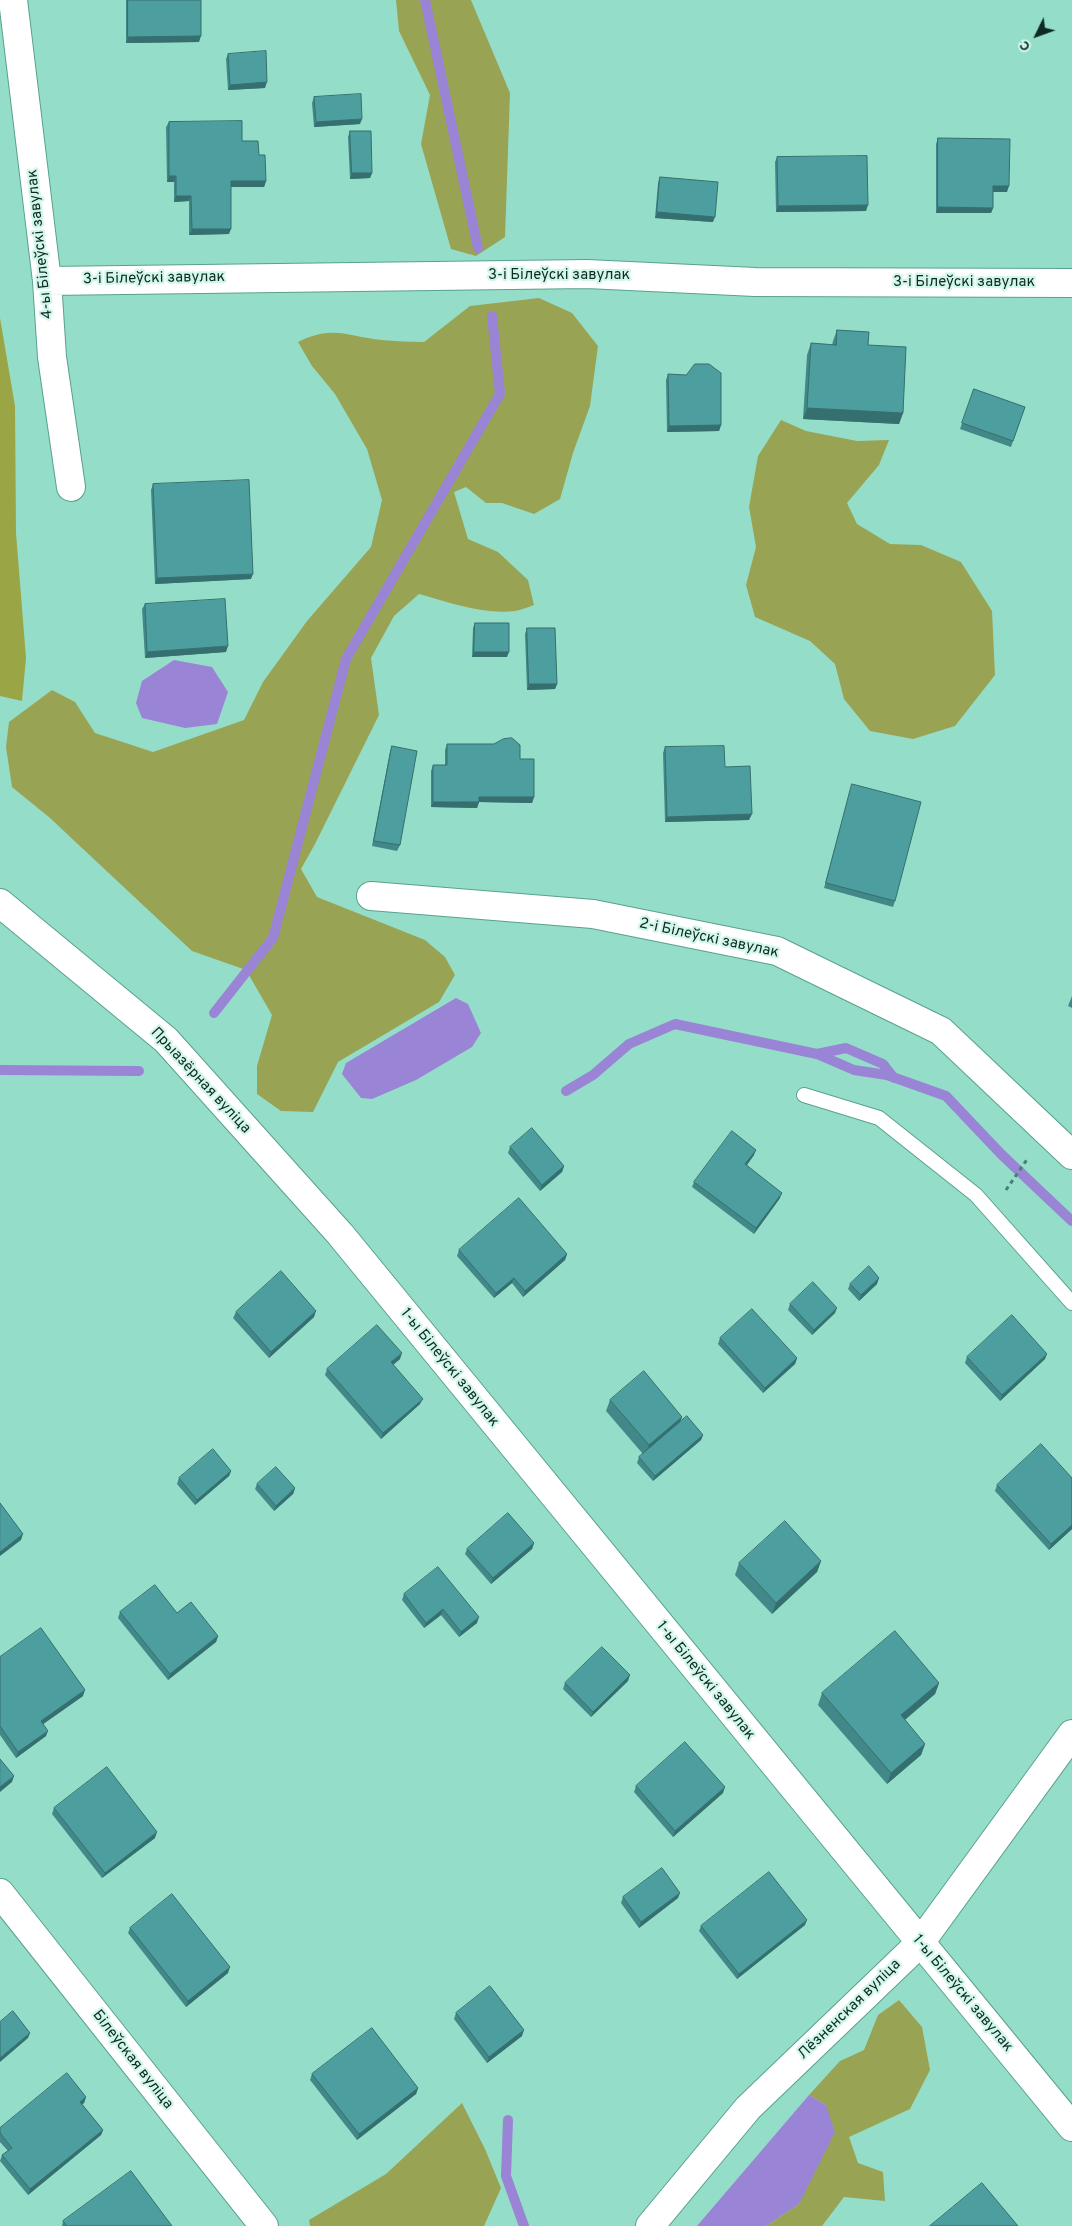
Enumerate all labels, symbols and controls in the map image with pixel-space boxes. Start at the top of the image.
north arrow [1012,10,1062,60]
text: С [1016,36,1035,54]
street label: 4-ы Білеўскі завулак [24,168,58,320]
street label: 3-і Білеўскі завулак [488,267,630,285]
street label: 3-і Білеўскі завулак [83,269,225,289]
street label: 3-і Білеўскі завулак [893,274,1035,292]
street label: 2-і Білеўскі завулак [638,915,780,963]
street label: Прыазёрная вуліца [146,1024,254,1138]
street label: 1-ы Білеўскі завулак [396,1305,502,1431]
street label: 1-ы Білеўскі завулак [652,1618,758,1744]
street label: 1-ы Білеўскі завулак [908,1932,1016,2056]
street label: Лёзненская вуліца [795,1956,905,2064]
street label: Білеўская вуліца [88,2007,176,2113]

